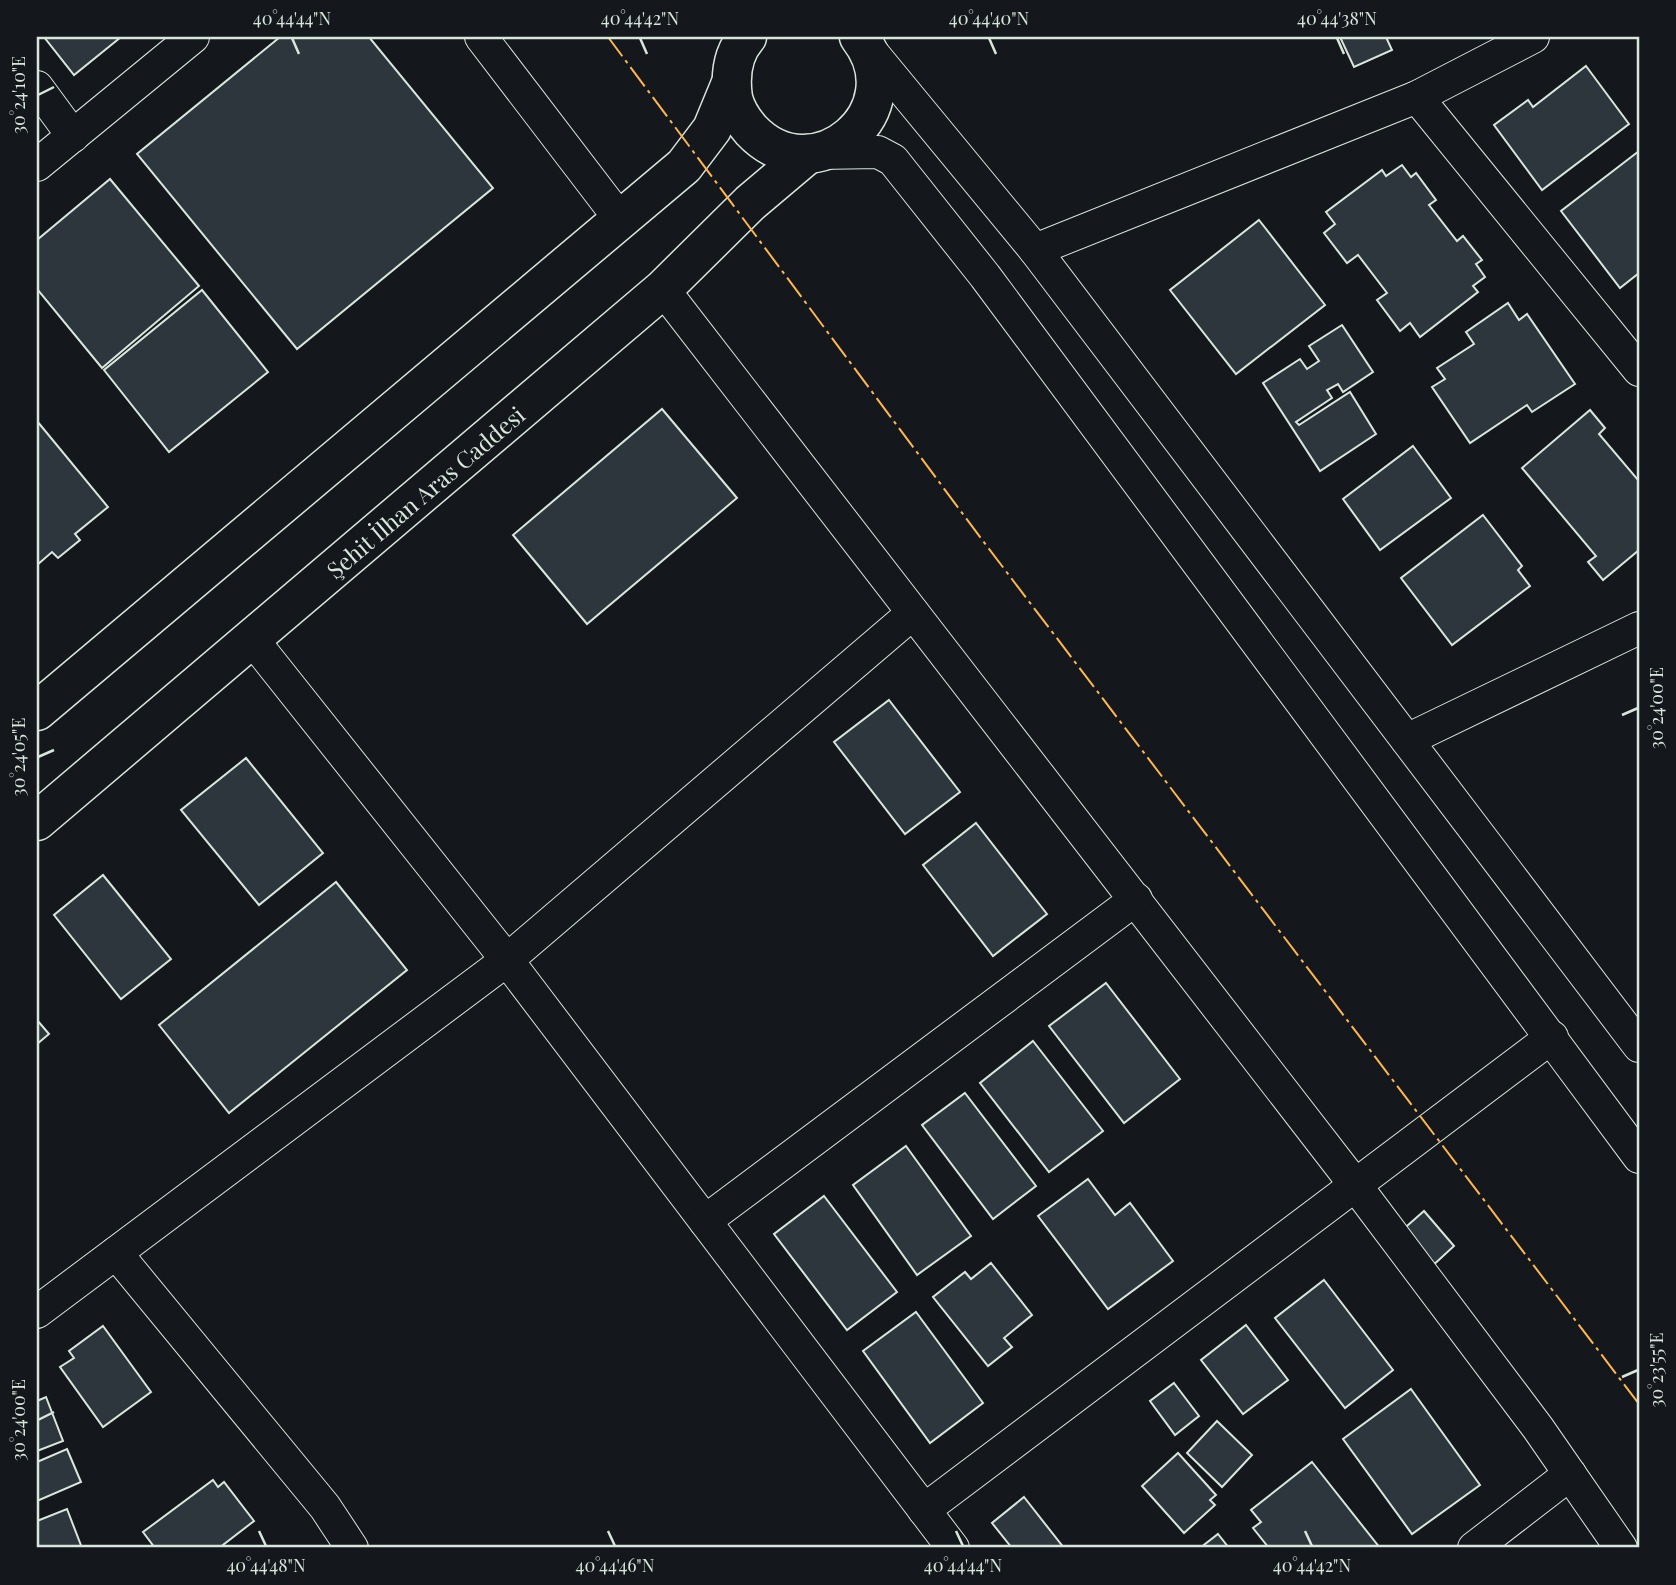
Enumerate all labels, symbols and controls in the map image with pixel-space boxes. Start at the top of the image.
text: 40°44'44"N [253,6,331,30]
text: 40°44'42"N [601,6,679,30]
text: 40°44'40"N [949,6,1029,30]
text: 40°44'38"N [1297,6,1377,30]
text: 30°24'10"E [6,56,30,134]
street label: Şehit İlhan Aras Caddesi [319,398,531,584]
text: 30°24'00"E [1644,667,1668,749]
text: 30°24'05"E [6,718,30,796]
text: 30°23'55"E [1644,1332,1668,1408]
text: 30°24'00"E [6,1379,30,1461]
text: 40°44'48"N [226,1553,306,1577]
text: 40°44'46"N [576,1553,655,1577]
text: 40°44'44"N [924,1553,1002,1577]
text: 40°44'42"N [1273,1553,1351,1577]

